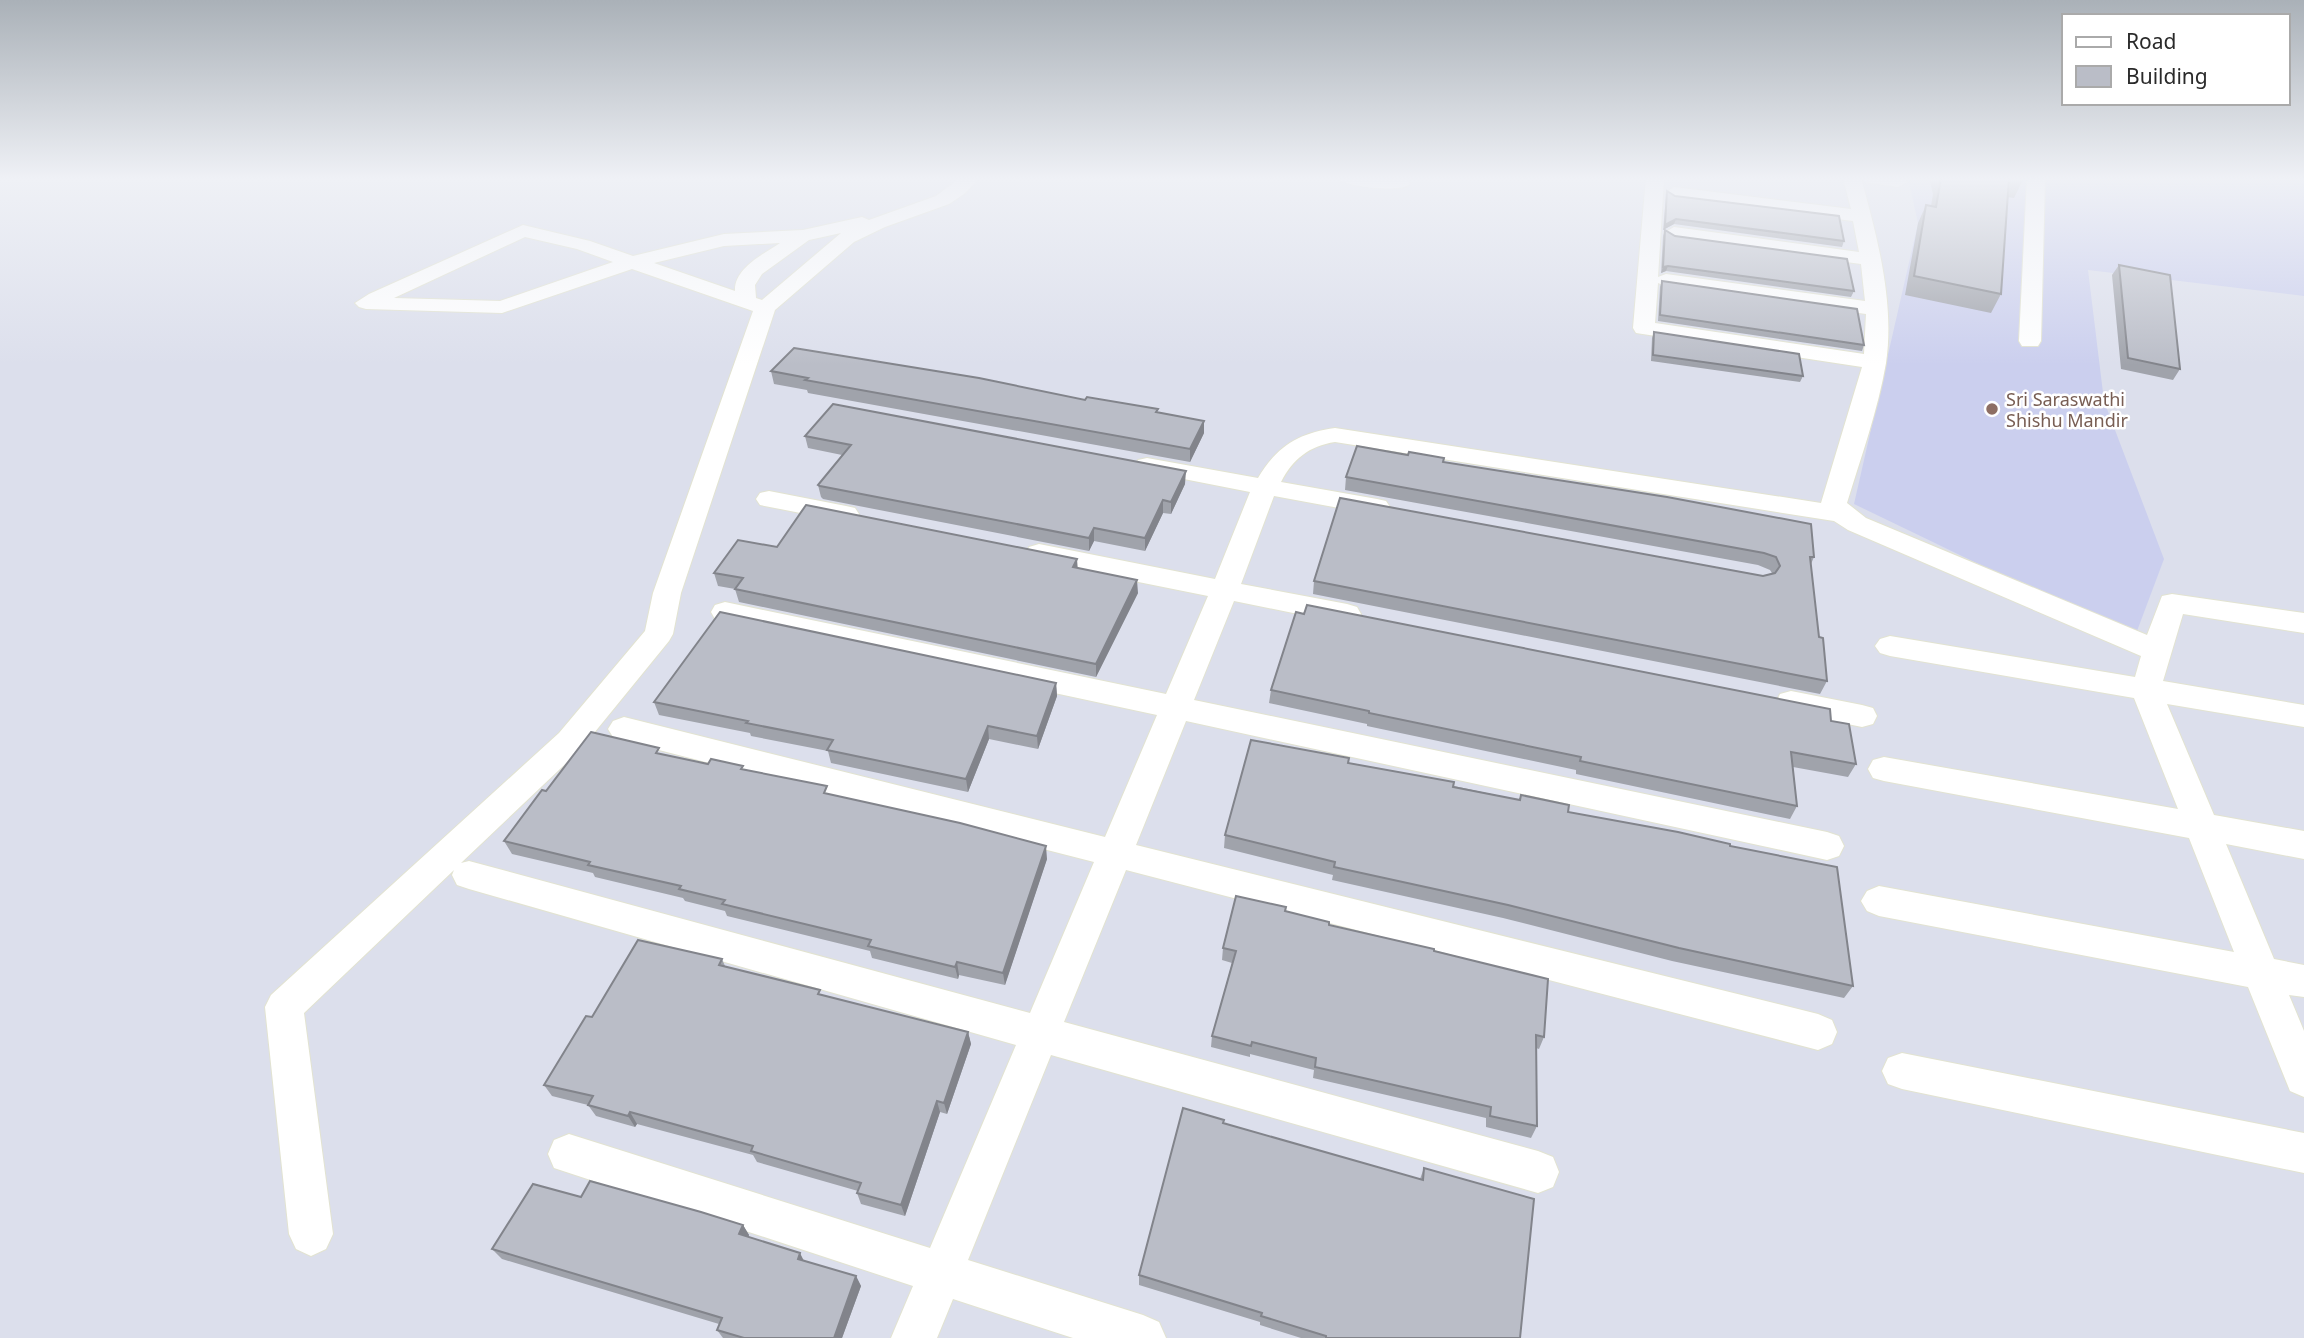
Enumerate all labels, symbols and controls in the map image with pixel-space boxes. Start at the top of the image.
legend [2062,14,2290,105]
text: Road [2126,27,2176,55]
text: Building [2126,62,2208,90]
place label: Sri Saraswathi Shishu Mandir [2006,387,2128,432]
marker: Sri Saraswathi Shishu Mandir [1984,401,2000,417]

